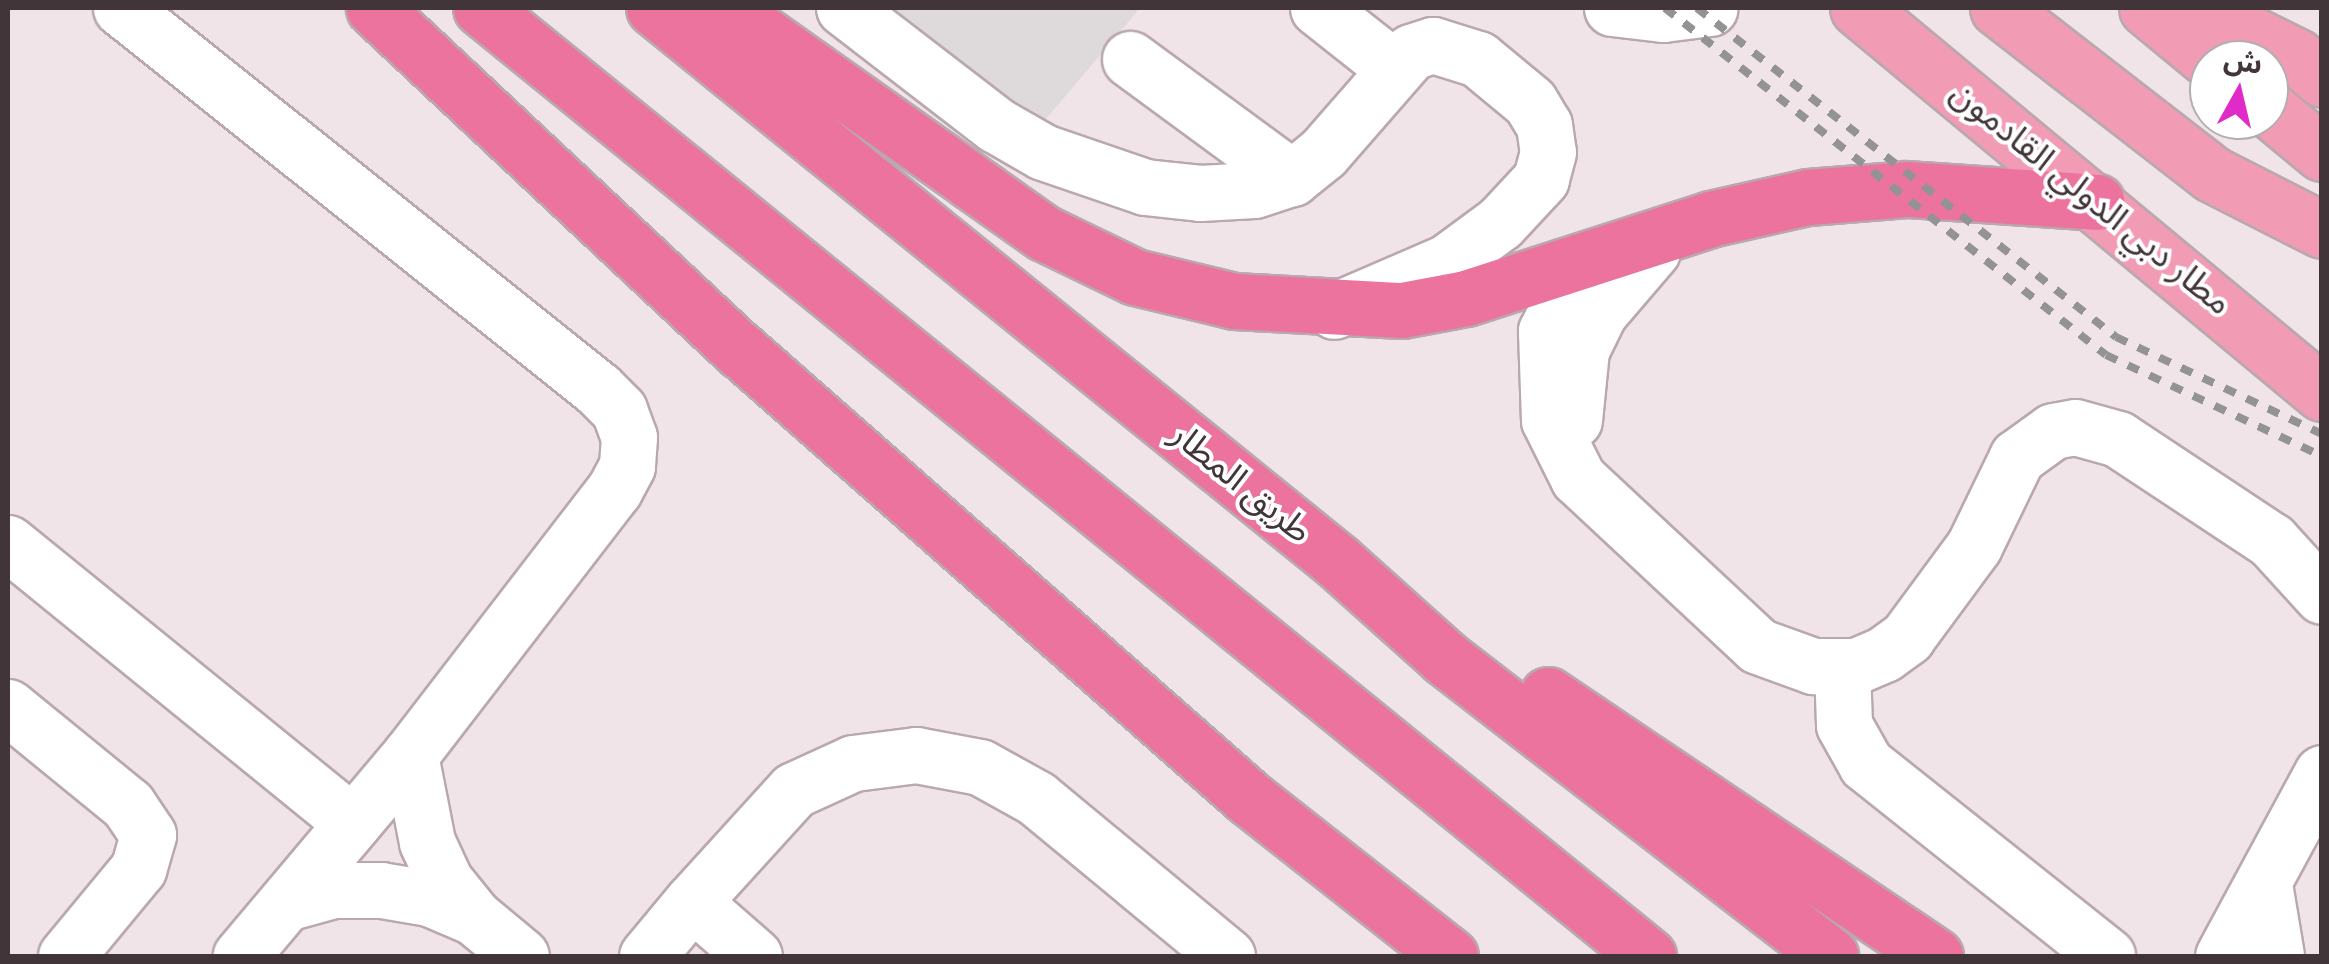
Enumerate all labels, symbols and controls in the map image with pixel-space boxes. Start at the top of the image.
north arrow [2189,40,2289,140]
text: ش [2222,43,2264,81]
street label: مطار دبي الدولي القادمون [1942,72,2240,324]
street label: طريق المطار [1162,414,1320,552]

